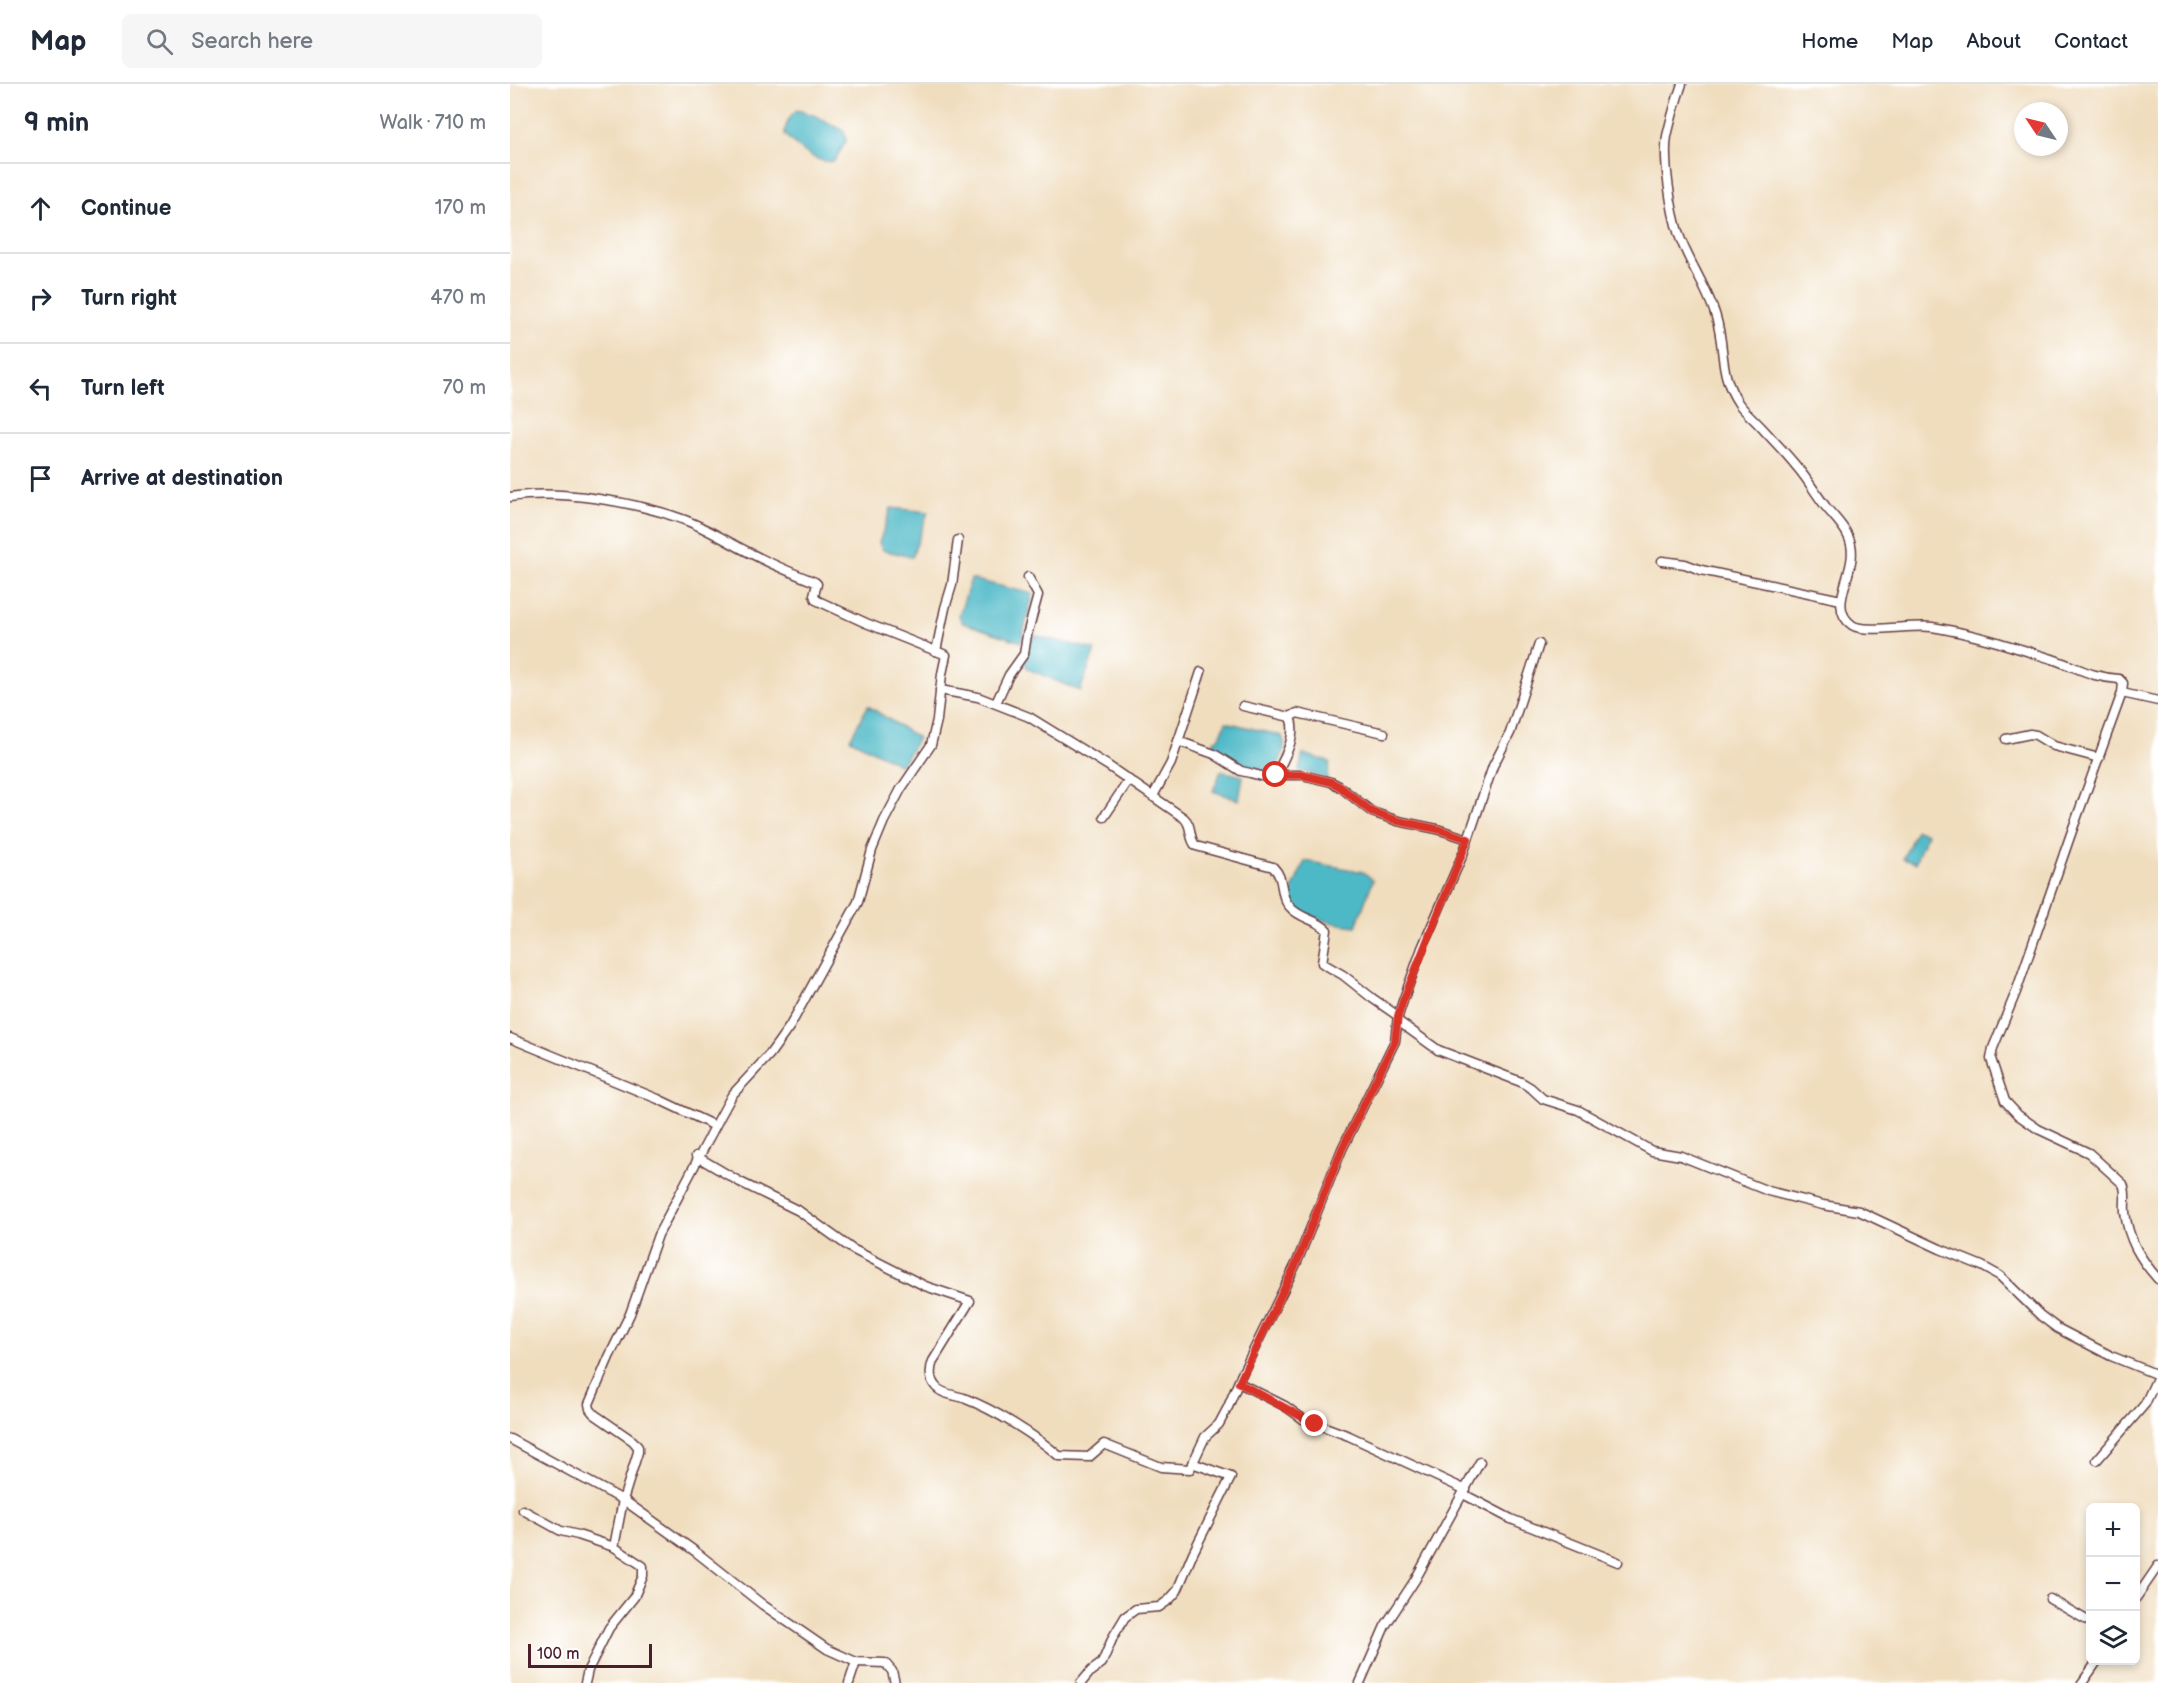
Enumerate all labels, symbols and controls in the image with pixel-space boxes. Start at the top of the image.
search box [122,14,542,68]
text: Map [30,25,86,58]
icon: search [143,25,176,58]
text: Search here [191,28,313,55]
text: Home [1801,29,1858,54]
text: Map [1891,29,1933,54]
text: About [1966,29,2021,54]
text: Contact [2054,29,2128,54]
north arrow [2014,102,2068,156]
text: 9 min [24,108,89,139]
text: Walk · 710 m [380,111,486,135]
icon: ahead [24,192,57,225]
text: Continue [81,195,171,222]
text: 170 m [435,196,486,220]
icon: right [24,282,57,315]
text: Turn right [81,285,177,312]
text: 470 m [430,286,486,310]
icon: left [24,372,57,405]
text: Turn left [81,375,165,402]
text: 70 m [442,376,486,400]
icon: arrive [24,462,57,495]
text: Arrive at destination [81,465,283,492]
route start [1262,761,1288,787]
route end [1301,1410,1327,1436]
map controls [2086,1503,2140,1665]
button: + [2086,1503,2140,1557]
button: − [2086,1557,2140,1611]
button: layers [2086,1611,2140,1665]
scale bar [528,1641,652,1668]
text: 100 m [537,1645,580,1664]

